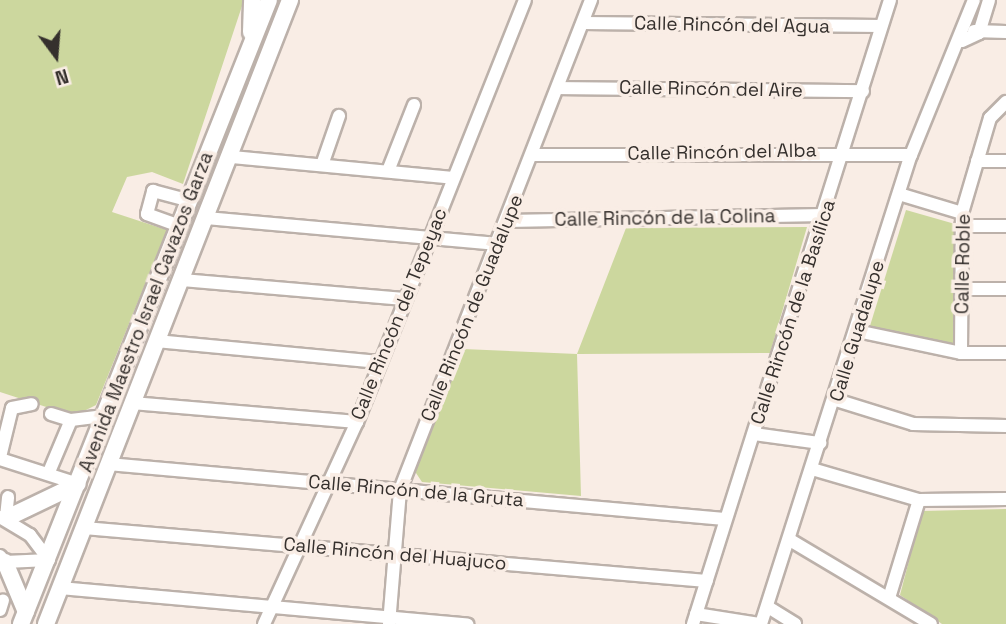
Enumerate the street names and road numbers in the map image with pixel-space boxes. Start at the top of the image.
street label: Calle Rincón del Agua [634,12,830,38]
street label: Calle Rincón del Aire [619,76,803,102]
street label: Calle Rincón del Alba [627,139,817,165]
street label: Avenida Maestro Israel Cavazos Garza [74,149,218,475]
street label: Calle Rincón de Guadalupe [416,191,528,425]
street label: Calle Rincón de la Basílica [746,197,840,427]
street label: Calle Rincón del Tepeyac [346,204,452,424]
street label: Calle Rincón de la Colina [554,205,776,231]
street label: Calle Roble [951,214,975,314]
street label: Calle Guadalupe [825,258,889,404]
street label: Calle Rincón de la Gruta [307,470,525,512]
street label: Calle Rincón del Huajuco [282,533,508,575]

